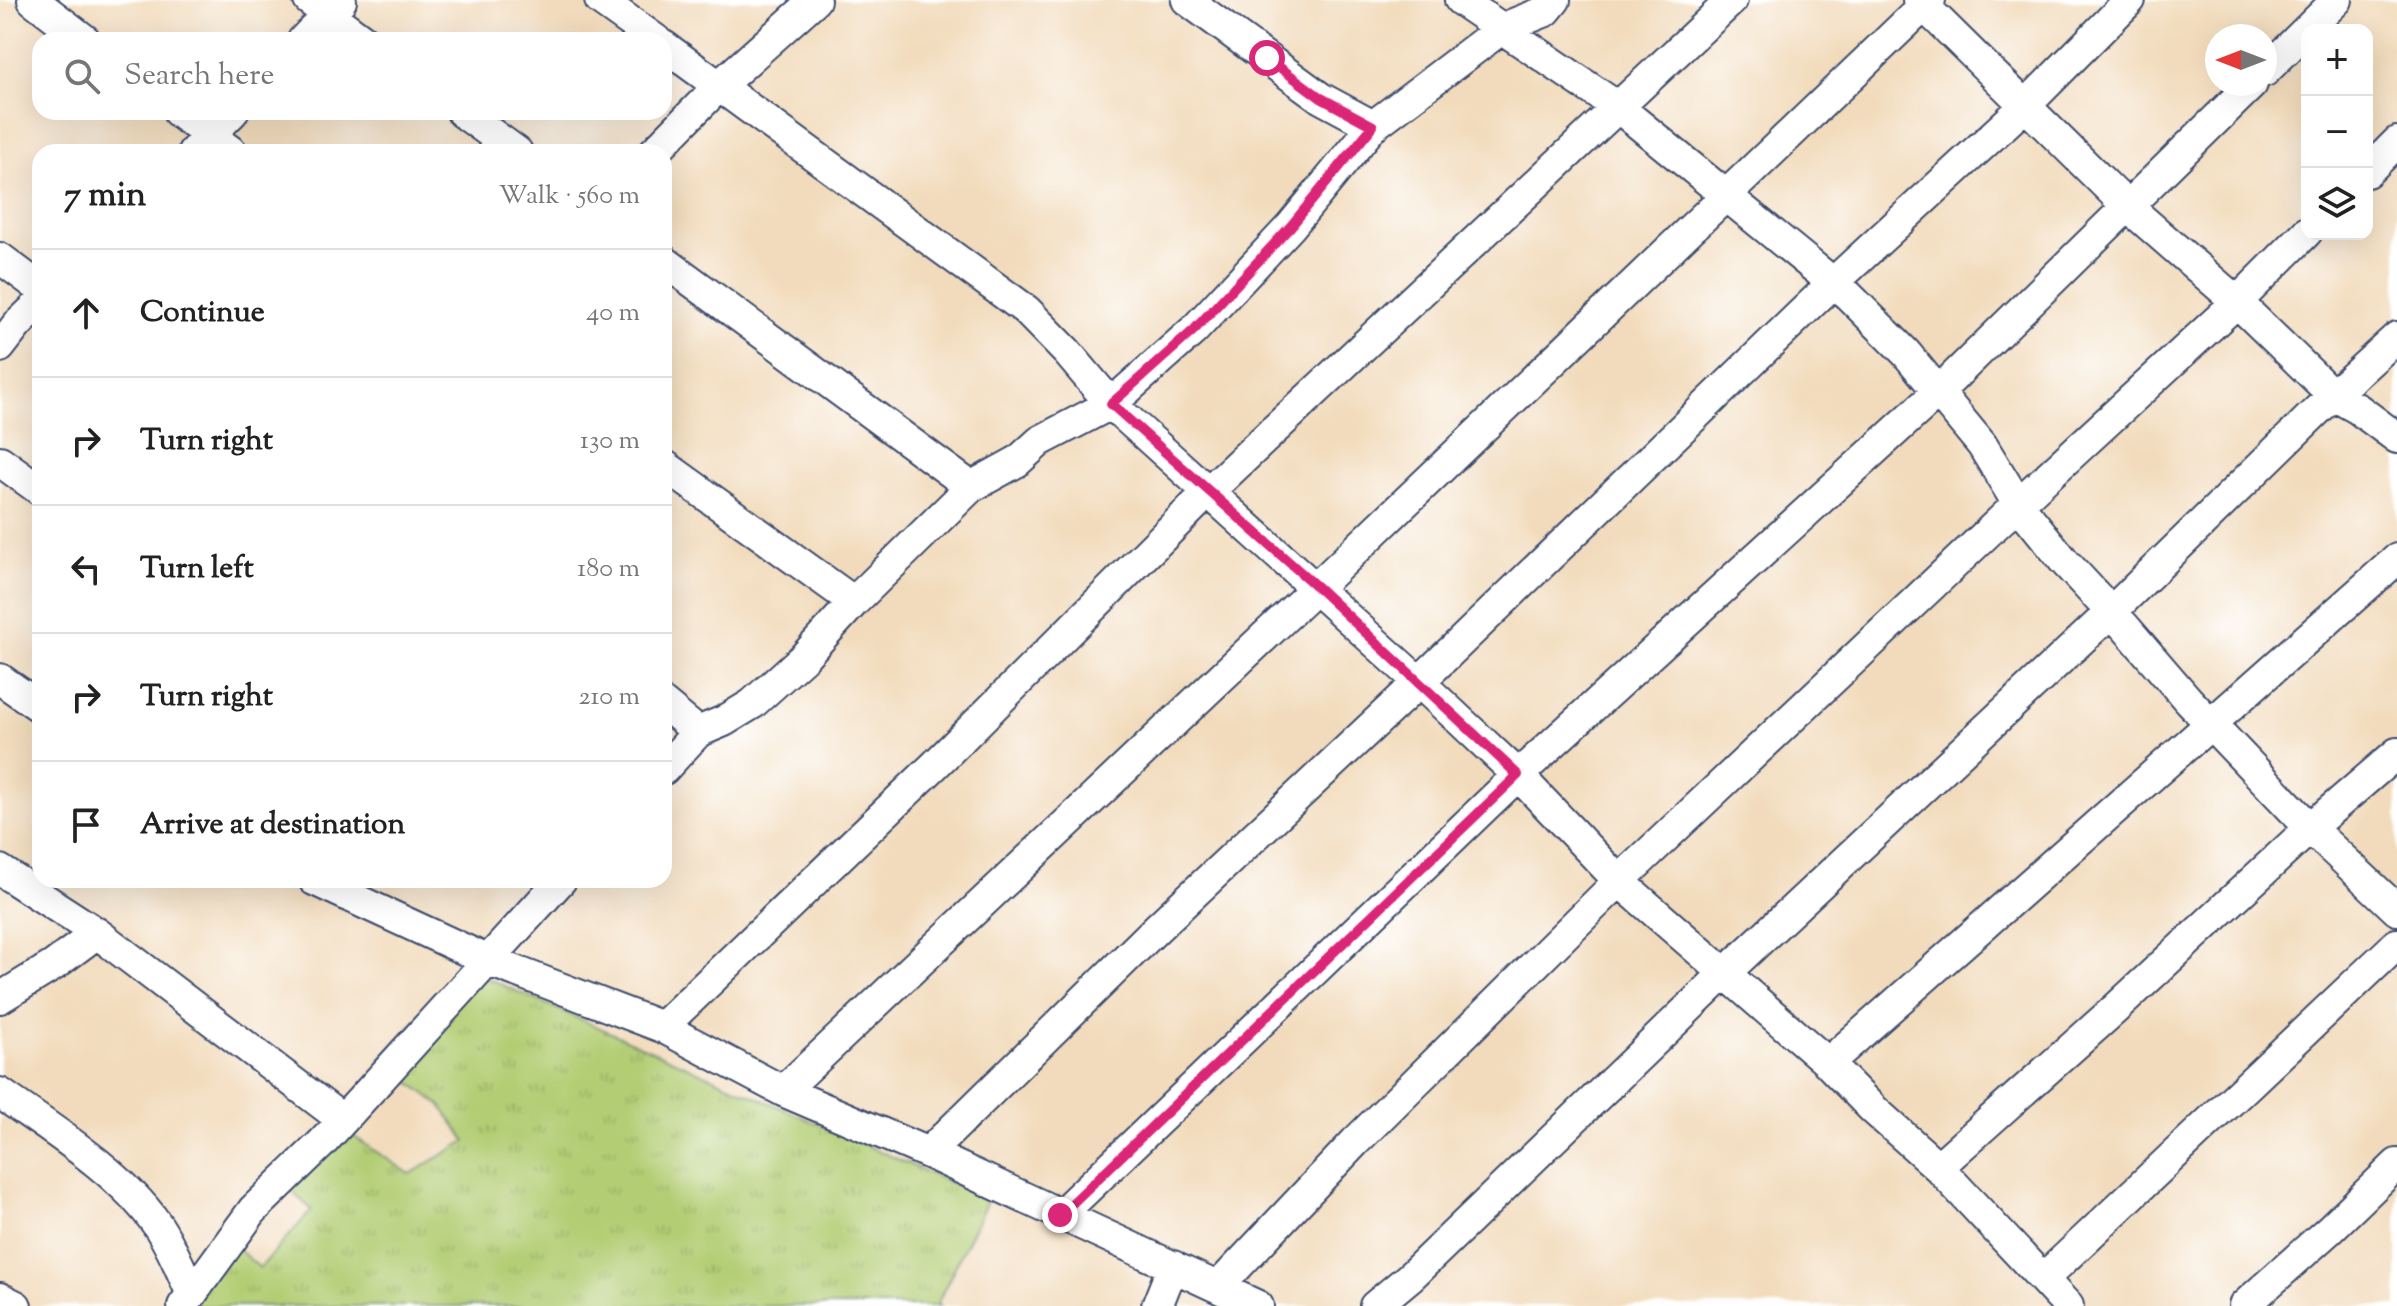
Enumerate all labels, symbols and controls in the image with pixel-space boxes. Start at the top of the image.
north arrow [2205,24,2277,96]
map controls [2301,24,2373,240]
button: + [2301,24,2373,96]
search box [32,32,672,120]
route start [1249,40,1285,76]
icon: search [60,54,104,98]
text: Search here [124,55,274,98]
button: − [2301,96,2373,168]
button: layers [2301,168,2373,240]
text: 7 min [64,172,146,221]
text: Walk · 560 m [499,178,640,215]
icon: ahead [64,291,108,335]
text: Continue [140,292,265,335]
text: 40 m [586,295,640,332]
icon: right [64,419,108,463]
text: Turn right [140,420,273,463]
text: 130 m [580,423,640,460]
icon: left [64,547,108,591]
text: Turn left [140,548,254,591]
text: 180 m [577,551,640,588]
icon: right [64,675,108,719]
text: Turn right [140,676,273,719]
text: 210 m [578,679,640,716]
icon: arrive [64,803,108,847]
text: Arrive at destination [140,804,405,847]
route end [1042,1197,1078,1233]

